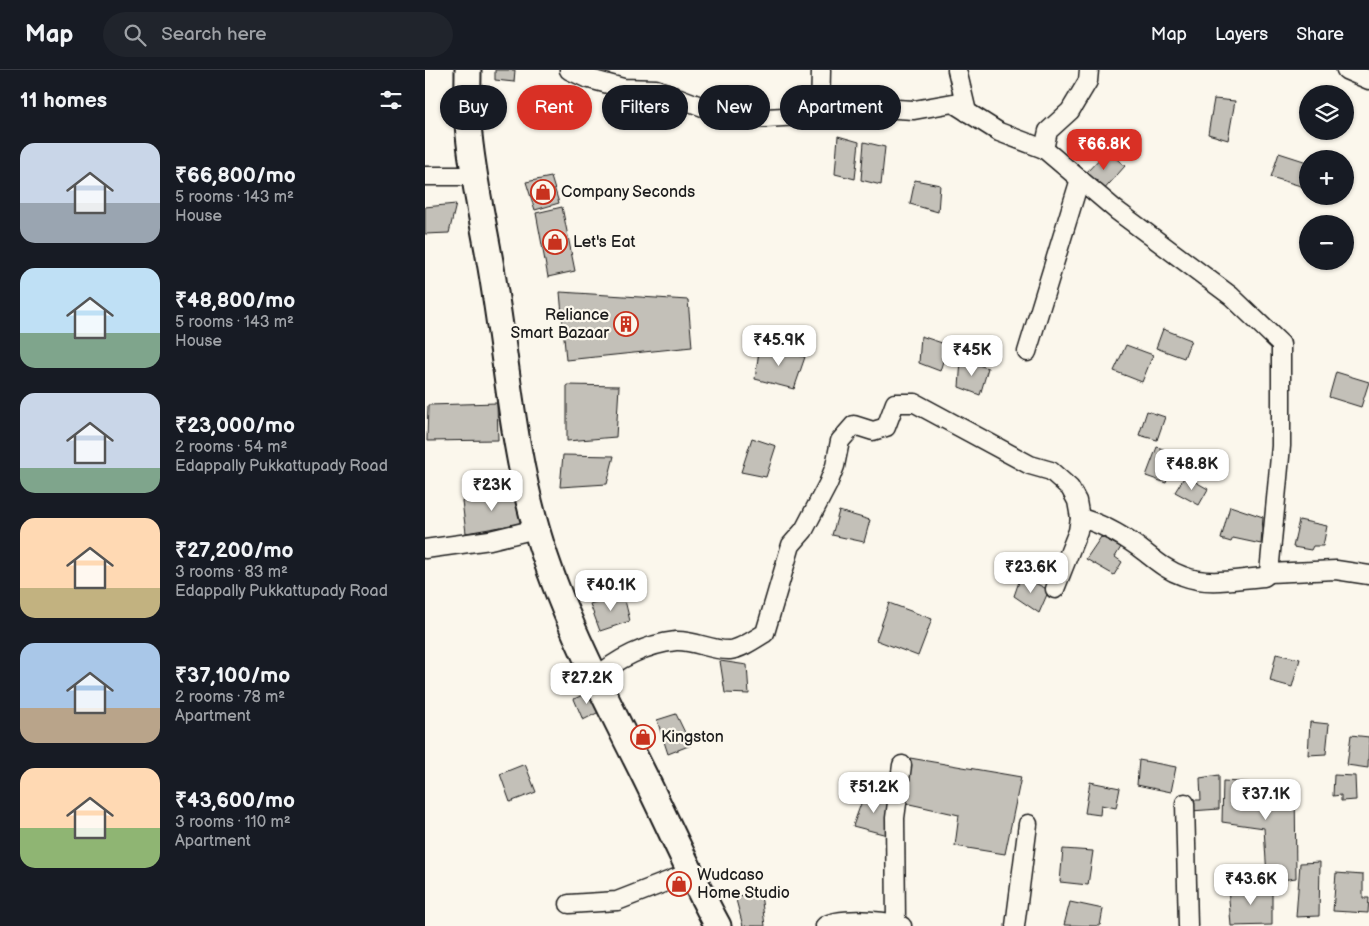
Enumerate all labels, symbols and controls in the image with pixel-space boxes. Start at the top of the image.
search box [103,12,453,57]
text: Map [25,20,73,49]
icon: search [121,21,149,49]
text: Search here [161,23,267,46]
text: Map [1151,24,1187,45]
text: Layers [1215,24,1268,45]
text: Share [1296,24,1344,45]
chip: Buy [440,85,507,130]
chip: Rent [517,85,592,130]
chip: Filters [602,85,688,130]
chip: New [698,85,770,130]
chip: Apartment [780,85,901,130]
map controls [1299,85,1354,270]
button: layers [1299,85,1354,140]
icon: filters [377,86,405,114]
text: 11 homes [20,88,107,113]
pin: ₹66.8K [1063,128,1145,171]
text: ₹66.8K [1078,135,1130,154]
button: + [1299,150,1354,205]
icon: home [60,163,120,223]
text: ₹66,800/mo [175,163,296,188]
shop icon: Company Seconds [530,179,556,205]
place label: Company Seconds [561,183,695,202]
text: 5 rooms · 143 m² [175,188,294,207]
text: House [175,207,222,226]
button: − [1299,215,1354,270]
shop icon: Let's Eat [542,229,568,255]
place label: Let's Eat [573,233,635,252]
icon: home [60,288,120,348]
text: ₹48,800/mo [175,288,295,313]
place label: Reliance Smart Bazaar [510,306,610,343]
building icon: Reliance Smart Bazaar [613,311,639,337]
text: 5 rooms · 143 m² [175,313,294,332]
pin: ₹45.9K [738,324,820,367]
text: ₹45.9K [753,331,805,350]
text: House [175,332,222,351]
pin: ₹45K [942,334,1002,377]
text: ₹45K [953,341,991,360]
icon: home [60,413,120,473]
text: ₹23,000/mo [175,413,295,438]
text: 2 rooms · 54 m² [175,438,287,457]
pin: ₹48.8K [1151,448,1233,491]
text: ₹48.8K [1166,455,1218,474]
text: Edappally Pukkattupady Road [175,457,388,476]
pin: ₹23K [462,470,522,512]
text: ₹23K [473,476,511,495]
icon: home [60,538,120,598]
text: ₹27,200/mo [175,538,293,563]
pin: ₹23.6K [990,552,1072,594]
text: ₹23.6K [1005,558,1057,577]
text: 3 rooms · 83 m² [175,563,288,582]
pin: ₹40.1K [570,570,652,612]
text: ₹40.1K [586,576,636,595]
text: Edappally Pukkattupady Road [175,582,388,601]
pin: ₹27.2K [546,662,628,705]
icon: home [60,663,120,723]
text: ₹37,100/mo [175,663,290,688]
text: ₹27.2K [561,669,613,688]
text: 2 rooms · 78 m² [175,688,285,707]
text: Apartment [175,707,251,726]
shop icon: Kingston [630,724,656,750]
place label: Kingston [661,728,724,747]
pin: ₹51.2K [833,772,915,814]
text: ₹51.2K [849,778,899,797]
pin: ₹37.1K [1225,778,1307,821]
text: ₹37.1K [1242,785,1290,804]
icon: home [60,788,120,848]
text: ₹43,600/mo [175,788,295,813]
text: 3 rooms · 110 m² [175,813,291,832]
text: Apartment [175,832,251,851]
pin: ₹43.6K [1210,864,1292,906]
place label: Wudcaso Home Studio [697,866,790,903]
text: ₹43.6K [1225,870,1277,889]
shop icon: Wudcaso Home Studio [666,871,692,897]

